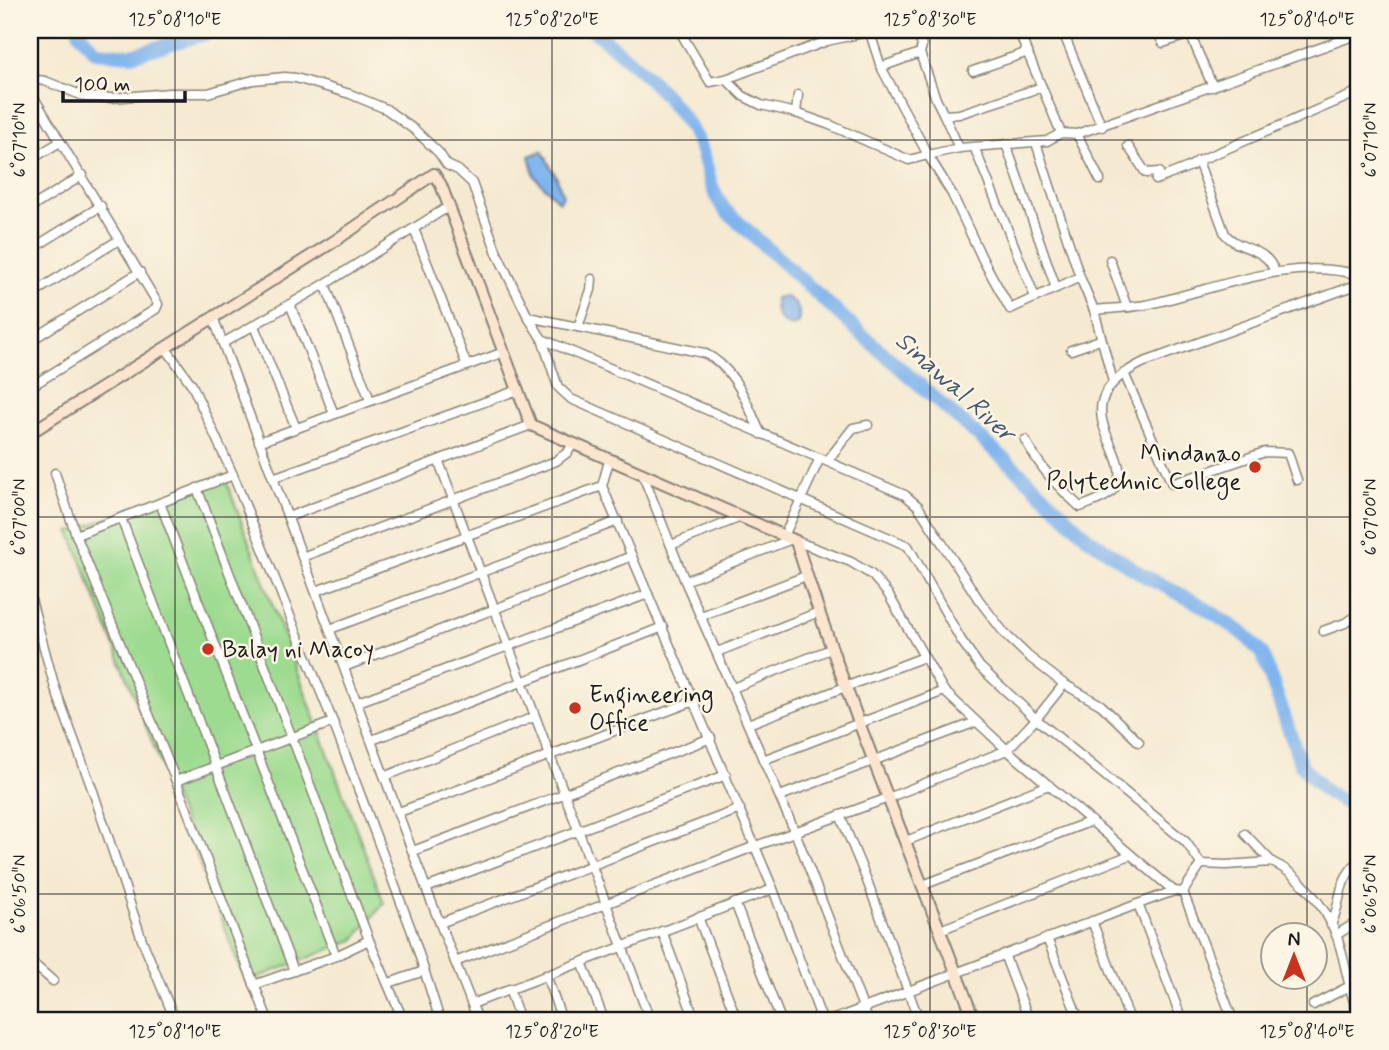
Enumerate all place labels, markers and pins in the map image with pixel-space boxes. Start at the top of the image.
place label: Mindanao Polytechnic College [1046,439,1241,500]
marker: Mindanao Polytechnic College [1247,459,1263,475]
place label: Balay ni Macoy [222,635,374,666]
marker: Balay ni Macoy [200,641,216,657]
place label: Engineering Office [589,680,714,739]
marker: Engineering Office [567,700,583,716]

